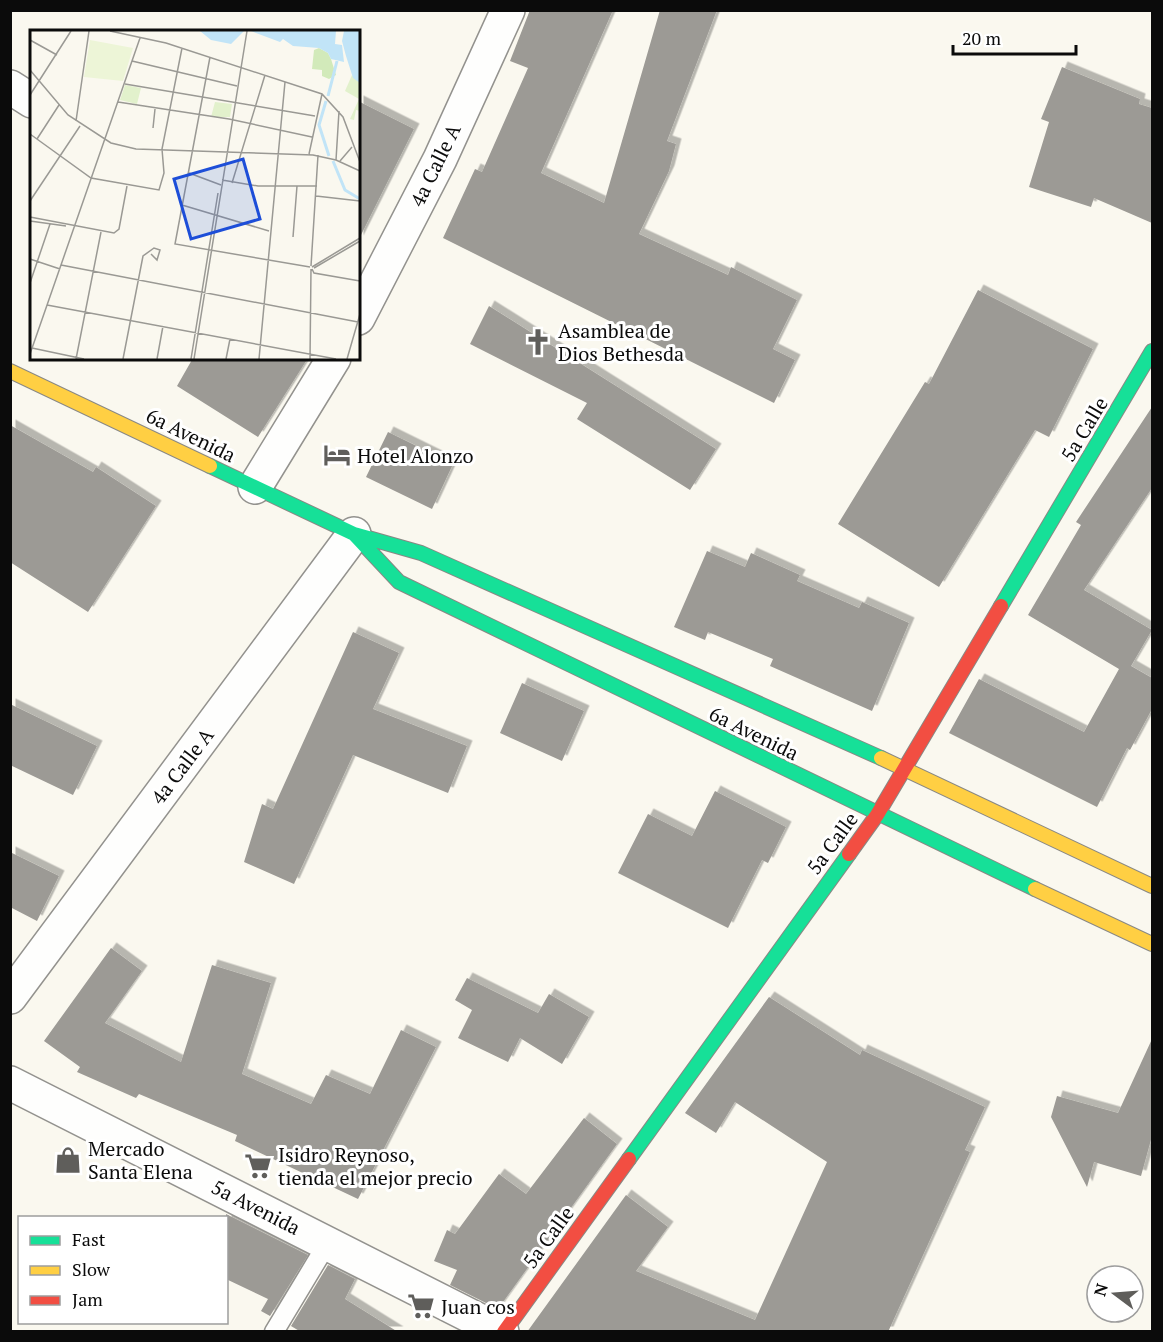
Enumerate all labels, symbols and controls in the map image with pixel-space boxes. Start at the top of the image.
scale bar [953,18,1076,56]
text: 20 m [962,26,1002,50]
inset map [30,30,360,360]
street label: 4a Calle A [403,119,467,211]
place label: Asamblea de Dios Bethesda [558,317,684,367]
church icon: Asamblea de Dios Bethesda [523,327,553,357]
street label: 5a Calle [1054,392,1114,466]
street label: 6a Avenida [142,402,240,468]
hotel icon: Hotel Alonzo [322,440,352,470]
place label: Hotel Alonzo [357,442,474,469]
street label: 6a Avenida [705,700,803,766]
street label: 4a Calle A [144,722,220,810]
street label: 5a Calle [800,806,864,880]
place label: Mercado Santa Elena [88,1135,193,1185]
place label: Isidro Reynoso, tienda el mejor precio [278,1141,473,1191]
shop icon: Mercado Santa Elena [53,1145,83,1175]
supermarket icon: Isidro Reynoso, tienda el mejor precio [243,1151,273,1181]
street label: 5a Avenida [207,1173,305,1241]
street label: 5a Calle [516,1200,580,1274]
legend [18,1216,228,1324]
text: Fast [72,1227,106,1251]
text: Slow [72,1257,111,1281]
north arrow [1085,1264,1145,1324]
text: N [1088,1281,1113,1299]
text: Jam [72,1287,103,1311]
supermarket icon: Juan cos [406,1291,436,1321]
place label: Juan cos [441,1293,515,1320]

